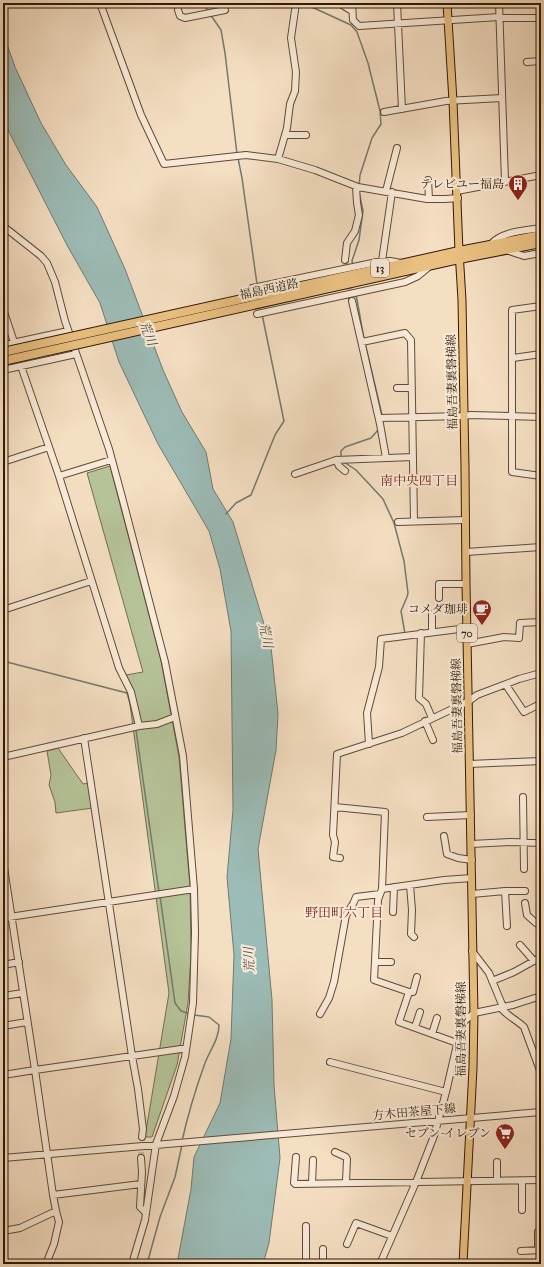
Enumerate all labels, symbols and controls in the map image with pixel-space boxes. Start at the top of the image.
building icon: テレビユー福島 [507,173,529,201]
place label: テレビユー福島 [420,177,504,191]
road number: 13 [371,259,389,277]
street label: 福島西道路 [238,276,300,302]
water label: 荒川 [136,318,161,350]
street label: 福島吾妻裏磐梯線 [444,334,460,430]
district label: 南中央四丁目 [380,473,458,488]
cafe icon: コメダ珈琲 [471,598,493,626]
place label: コメダ珈琲 [408,602,468,616]
water label: 荒川 [256,621,276,651]
road number: 70 [457,624,477,642]
street label: 福島吾妻裏磐梯線 [449,658,465,754]
district label: 野田町六丁目 [305,905,383,920]
water label: 荒川 [241,945,257,973]
street label: 福島吾妻裏磐梯線 [454,981,468,1077]
street label: 方木田茶屋下線 [372,1101,456,1123]
supermarket icon: セブン-イレブン [494,1122,516,1150]
place label: セブン-イレブン [405,1126,491,1140]

